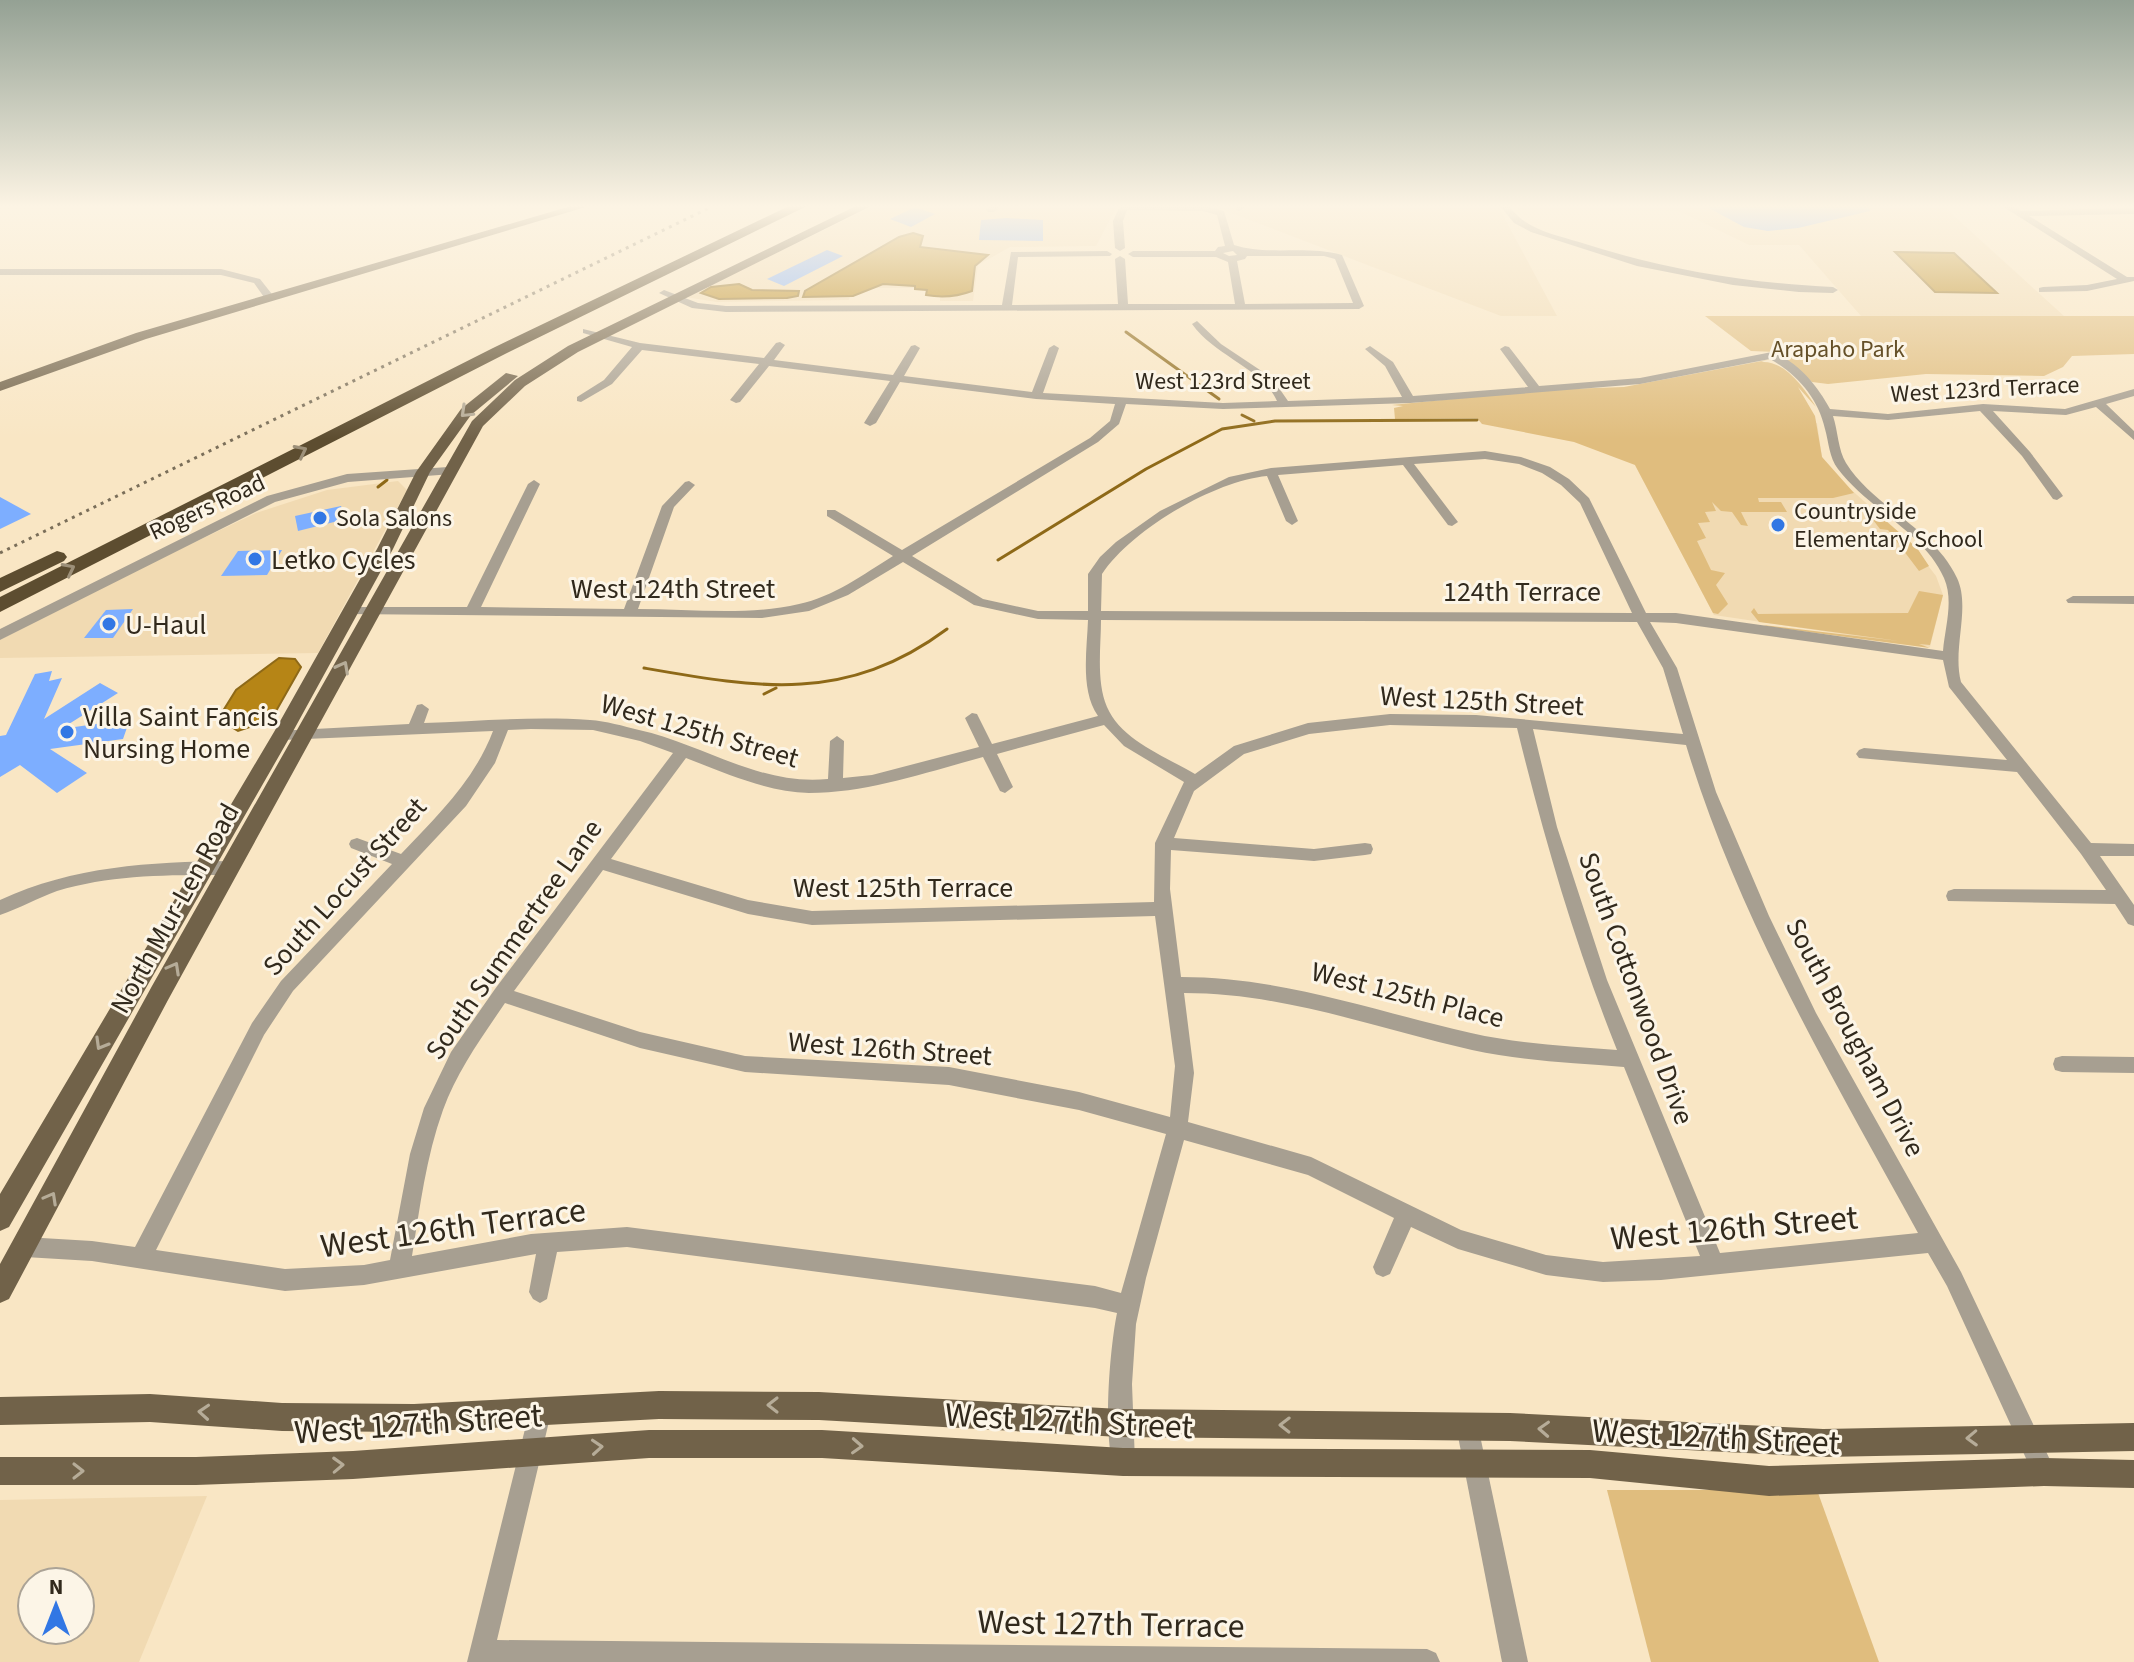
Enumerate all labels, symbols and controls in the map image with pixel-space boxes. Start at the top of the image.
park label: Arapaho Park [1771,332,1905,367]
street label: West 123rd Street [1135,364,1311,399]
street label: West 123rd Terrace [1890,367,2080,412]
one-way arrow [461,403,475,418]
one-way arrow [292,445,307,461]
street label: Rogers Road [143,465,271,550]
place label: Countryside Elementary School [1794,494,1983,557]
place label: Sola Salons [336,501,452,536]
marker: Sola Salons [311,509,329,527]
marker: Countryside Elementary School [1769,516,1787,534]
place label: Letko Cycles [271,540,416,580]
marker: Letko Cycles [246,550,264,568]
one-way arrow [61,564,76,579]
street label: West 124th Street [571,569,776,609]
street label: 124th Terrace [1443,572,1601,612]
place label: U-Haul [125,605,207,645]
marker: U-Haul [100,615,118,633]
one-way arrow [333,660,348,675]
street label: West 125th Street [1379,676,1586,726]
street label: West 125th Street [596,684,804,778]
place label: Villa Saint Fancis Nursing Home [83,697,278,769]
marker: Villa Saint Fancis Nursing Home [58,723,76,741]
street label: South Locust Street [253,788,436,985]
street label: North Mur-Len Road [100,796,249,1021]
street label: South Summertree Lane [416,811,612,1068]
street label: South Cottonwood Drive [1568,847,1704,1130]
street label: West 125th Terrace [793,868,1013,908]
street label: South Brougham Drive [1775,911,1935,1164]
street label: West 125th Place [1307,952,1508,1038]
one-way arrow [164,963,180,977]
street label: West 126th Street [787,1022,994,1076]
one-way arrow [95,1035,111,1050]
street label: West 126th Terrace [317,1186,589,1271]
one-way arrow [42,1192,57,1206]
street label: West 126th Street [1608,1193,1860,1264]
street label: West 127th Street [293,1391,544,1458]
street label: West 127th Street [944,1391,1195,1452]
one-way arrow [766,1397,779,1414]
one-way arrow [197,1404,210,1421]
street label: West 127th Street [1591,1407,1842,1468]
one-way arrow [1278,1416,1291,1434]
one-way arrow [1537,1420,1550,1437]
one-way arrow [1965,1430,1978,1447]
one-way arrow [851,1437,864,1454]
one-way arrow [591,1439,604,1456]
one-way arrow [332,1457,345,1474]
one-way arrow [72,1462,85,1480]
north arrow [16,1566,96,1646]
text: N [49,1571,63,1603]
street label: West 127th Terrace [977,1598,1245,1651]

